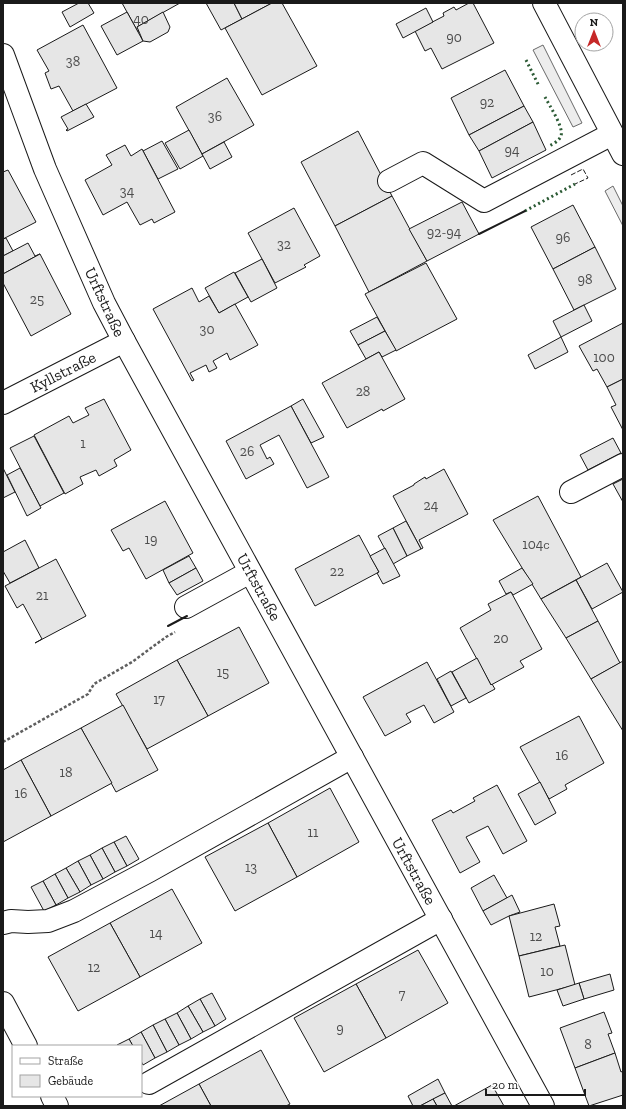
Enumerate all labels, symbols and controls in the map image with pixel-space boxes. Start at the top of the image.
house number: 40 [133,11,149,28]
north arrow [574,12,614,52]
text: N [590,16,599,29]
house number: 90 [446,29,462,46]
house number: 38 [66,53,80,70]
house number: 92 [480,94,494,111]
house number: 36 [208,108,222,125]
house number: 94 [505,142,520,159]
house number: 34 [120,183,135,200]
house number: 92-94 [427,224,462,241]
house number: 96 [556,229,570,246]
house number: 32 [277,236,291,253]
street label: Urftstraße [81,264,129,340]
house number: 98 [578,271,592,288]
house number: 25 [30,291,44,308]
house number: 30 [200,321,214,338]
street label: Kyllstraße [27,347,99,397]
house number: 100 [593,349,615,366]
house number: 28 [356,383,370,400]
house number: 1 [80,435,86,452]
house number: 26 [240,443,254,460]
house number: 24 [424,497,439,514]
house number: 19 [145,531,157,548]
house number: 104c [522,536,550,553]
street label: Urftstraße [233,550,285,624]
house number: 22 [330,563,344,580]
house number: 21 [36,587,49,604]
house number: 20 [493,630,509,647]
house number: 15 [217,664,229,681]
house number: 17 [153,691,165,708]
house number: 16 [556,747,568,764]
house number: 18 [60,764,72,781]
house number: 16 [15,785,27,802]
house number: 11 [308,824,319,841]
street label: Urftstraße [388,834,440,908]
house number: 13 [245,859,257,876]
house number: 14 [150,925,163,942]
house number: 12 [530,928,542,945]
house number: 12 [88,959,100,976]
house number: 10 [540,963,554,980]
house number: 7 [399,986,406,1003]
house number: 9 [336,1020,344,1037]
house number: 8 [584,1036,592,1053]
legend [12,1045,142,1097]
text: Straße [48,1054,84,1068]
scale bar [486,1071,585,1097]
text: Gebäude [48,1074,93,1088]
text: 20 m [492,1078,519,1092]

